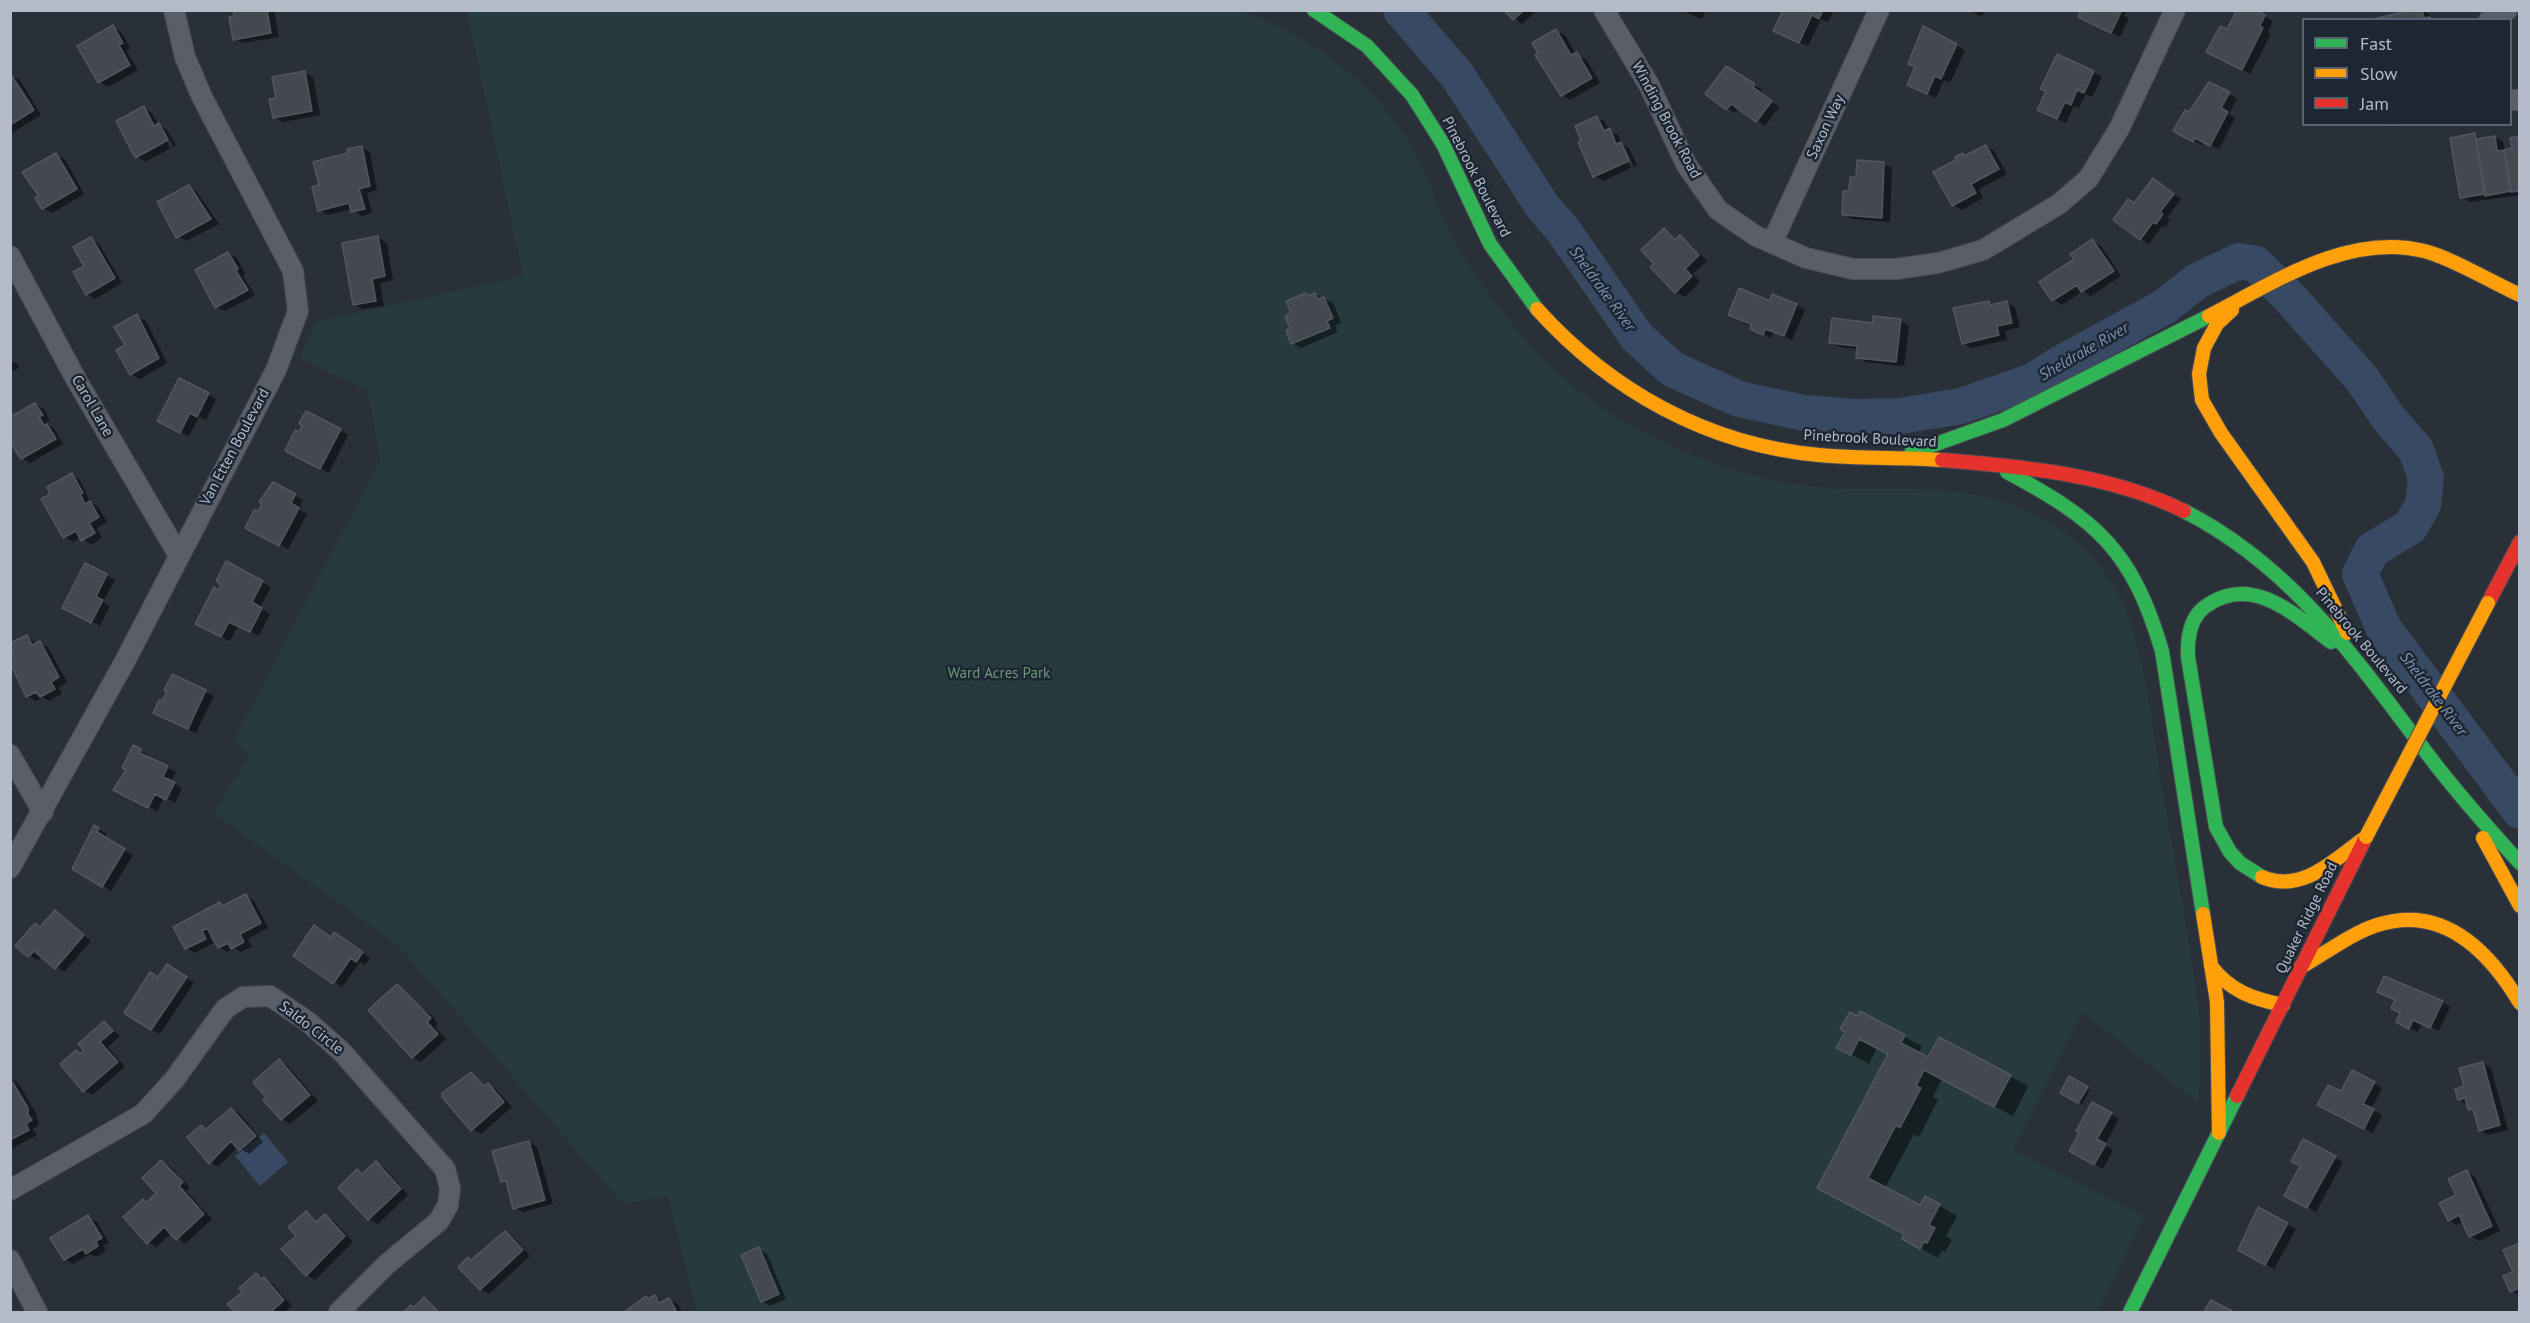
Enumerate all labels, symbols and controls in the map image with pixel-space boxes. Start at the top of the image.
legend [2302,18,2512,126]
text: Fast [2360,32,2392,55]
street label: Winding Brook Road [1628,58,1704,182]
text: Slow [2360,62,2398,85]
street label: Saxon Way [1803,92,1849,162]
text: Jam [2360,92,2389,115]
street label: Pinebrook Boulevard [1438,114,1514,240]
water label: Sheldrake River [1565,243,1639,335]
water label: Sheldrake River [2036,319,2132,385]
street label: Carol Lane [67,372,117,440]
street label: Van Etten Boulevard [197,386,273,508]
street label: Pinebrook Boulevard [1803,427,1937,451]
street label: Pinebrook Boulevard [2311,584,2411,698]
water label: Sheldrake River [2395,648,2471,740]
park label: Ward Acres Park [948,665,1050,683]
street label: Quaker Ridge Road [2272,859,2342,977]
street label: Saldo Circle [275,997,347,1059]

